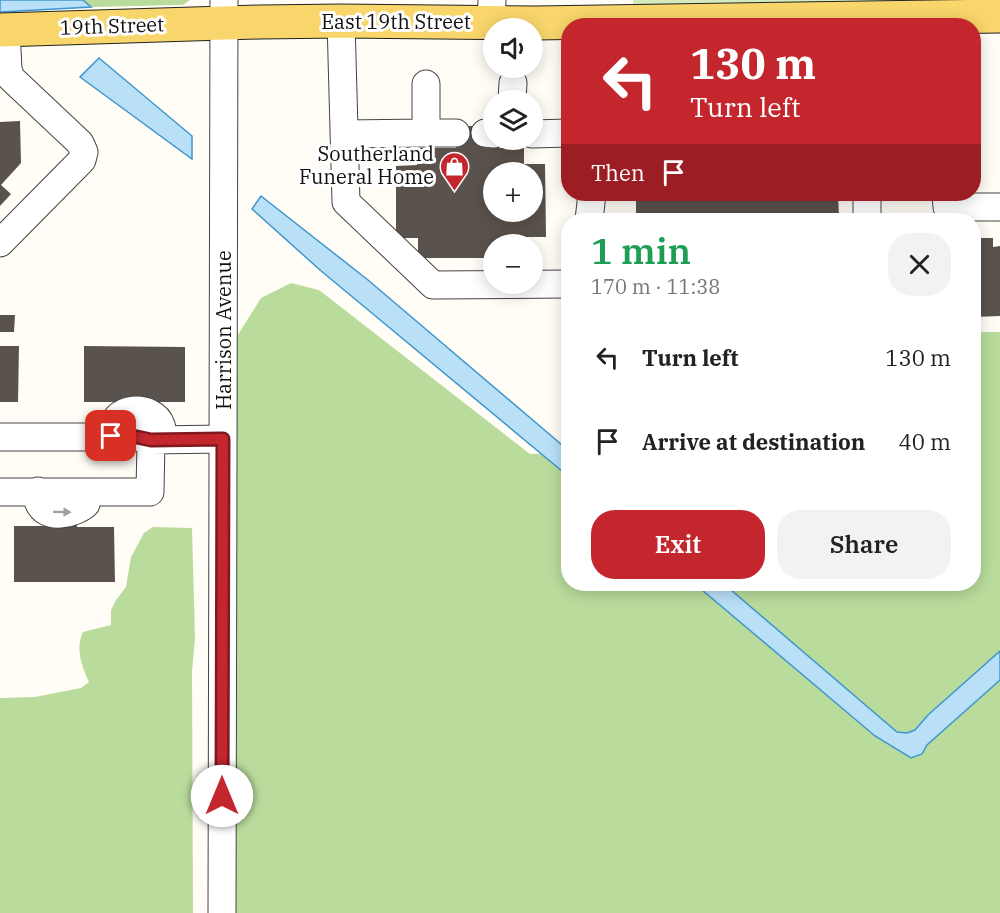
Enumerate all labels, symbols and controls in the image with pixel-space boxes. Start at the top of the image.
street label: East 19th Street [321,8,471,35]
street label: 19th Street [59,10,165,41]
map controls [483,18,543,294]
button: sound [483,18,543,78]
text: 130 m [690,36,816,91]
icon: left [591,42,669,120]
text: Turn left [690,89,801,124]
button: layers [483,90,543,150]
place label: Southerland Funeral Home [299,140,434,190]
shop icon: Southerland Funeral Home [439,150,471,192]
icon: arrive [657,156,690,189]
text: Then [591,158,645,187]
button: + [483,162,543,222]
text: 1 min [591,227,691,274]
button: close [888,233,951,296]
button: − [483,234,543,294]
street label: Harrison Avenue [210,250,237,410]
text: 170 m · 11:38 [591,273,720,300]
icon: left [591,341,624,374]
text: Turn left [642,343,738,372]
text: 130 m [885,343,951,372]
pin [85,410,136,461]
icon: arrive [94,419,127,452]
icon: arrive [591,425,624,458]
text: Arrive at destination [642,427,865,456]
text: 40 m [899,427,951,456]
one-way arrow [53,507,72,517]
button: Exit [591,510,765,579]
button: Share [777,510,951,579]
position arrow [190,764,254,828]

